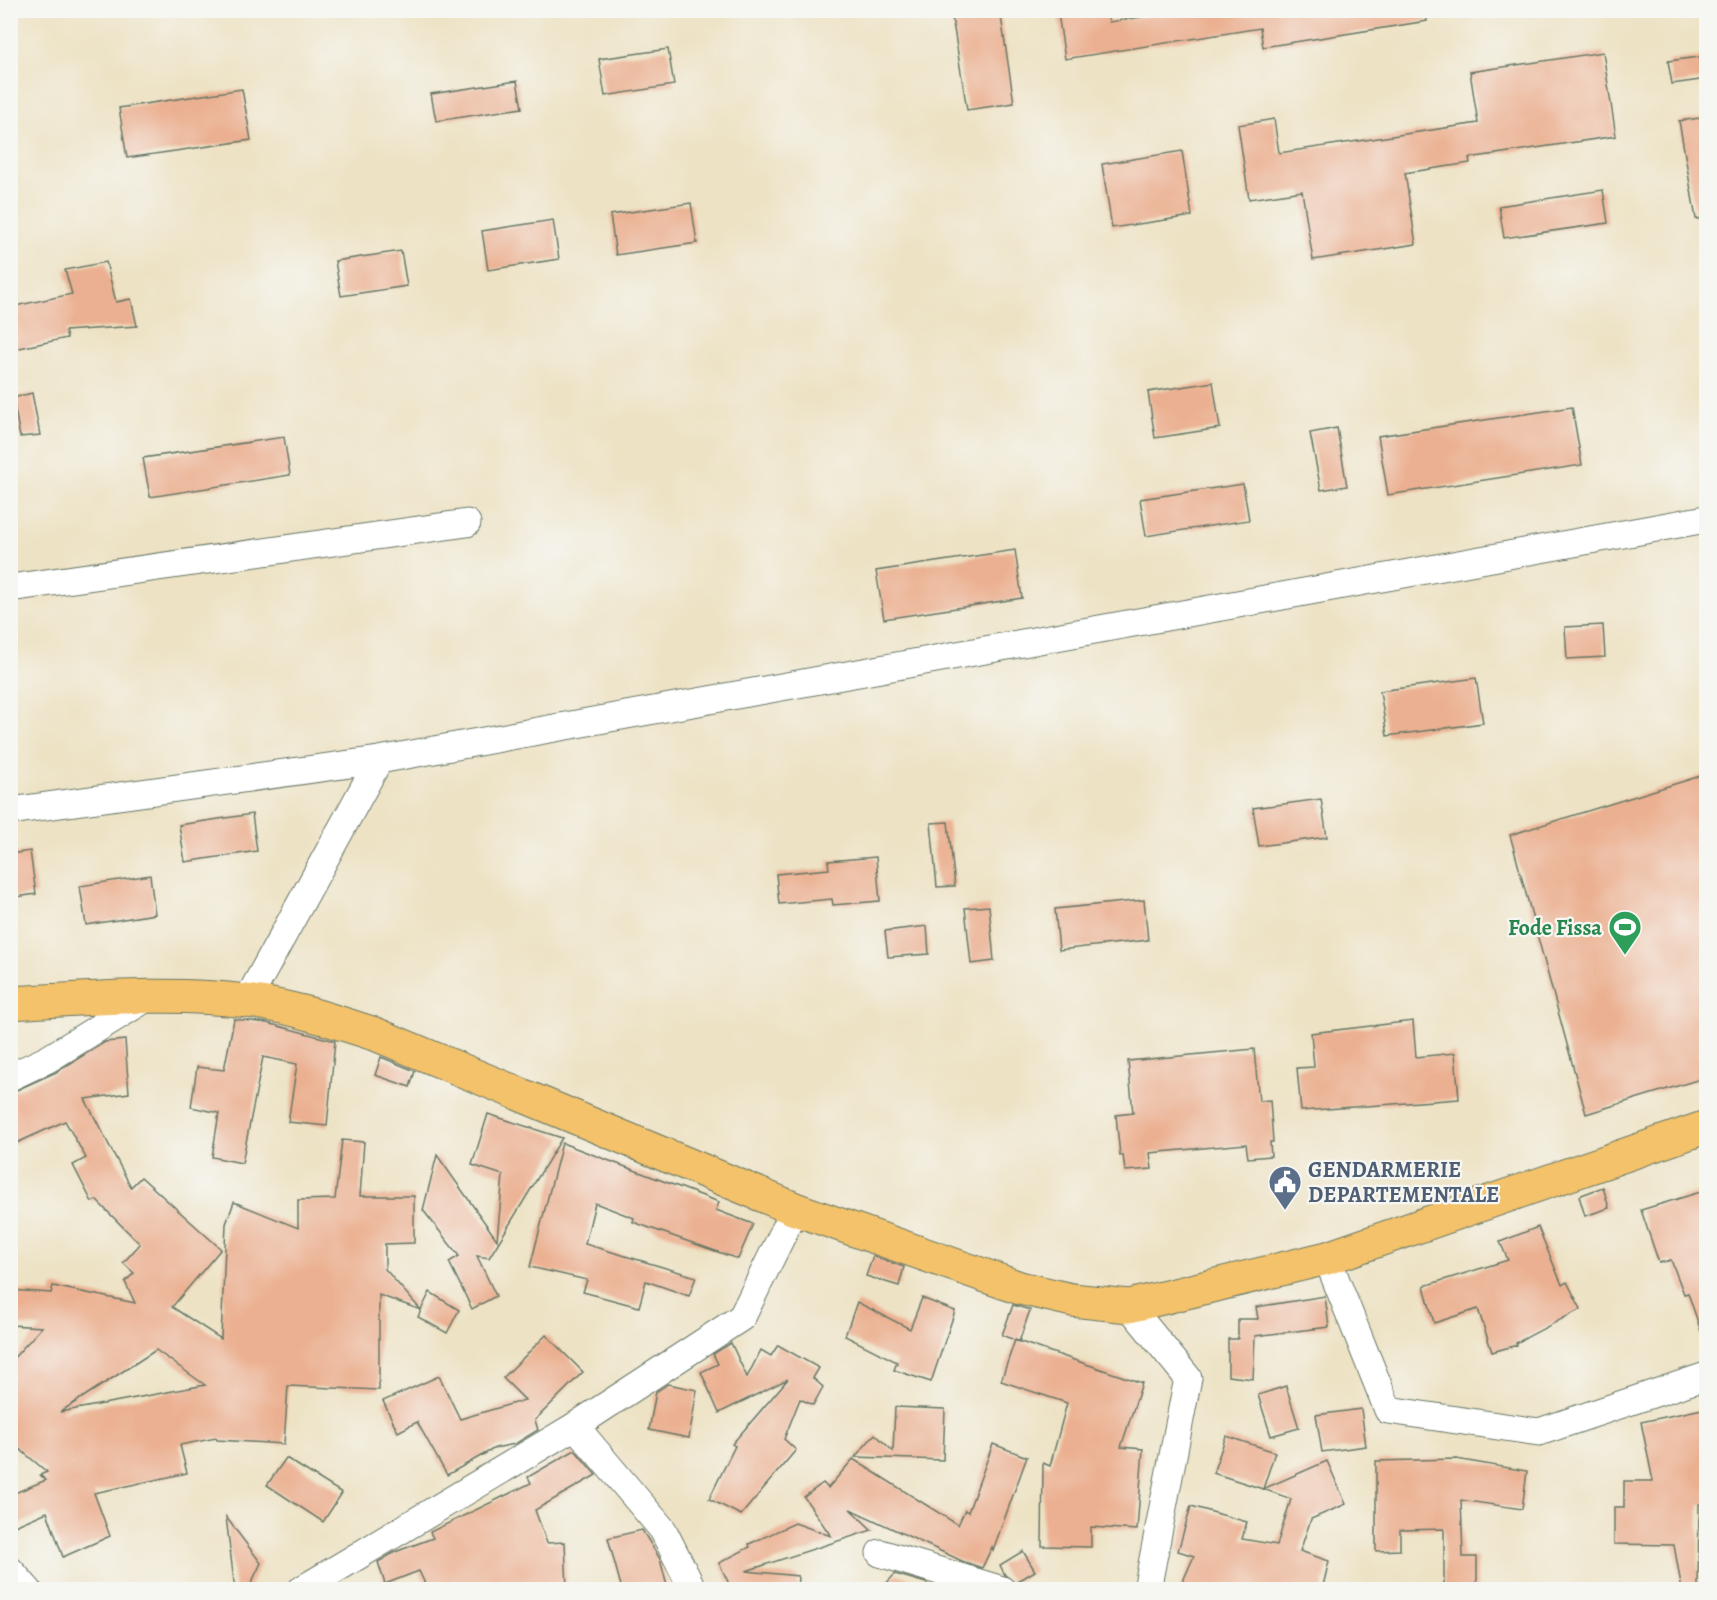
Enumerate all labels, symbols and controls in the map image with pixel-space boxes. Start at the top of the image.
sports icon: Fode Fissa [1607,909,1643,956]
place label: Fode Fissa [1508,913,1602,943]
place label: GENDARMERIE DEPARTEMENTALE [1308,1155,1499,1210]
public building icon: GENDARMERIE DEPARTEMENTALE [1267,1164,1303,1211]

